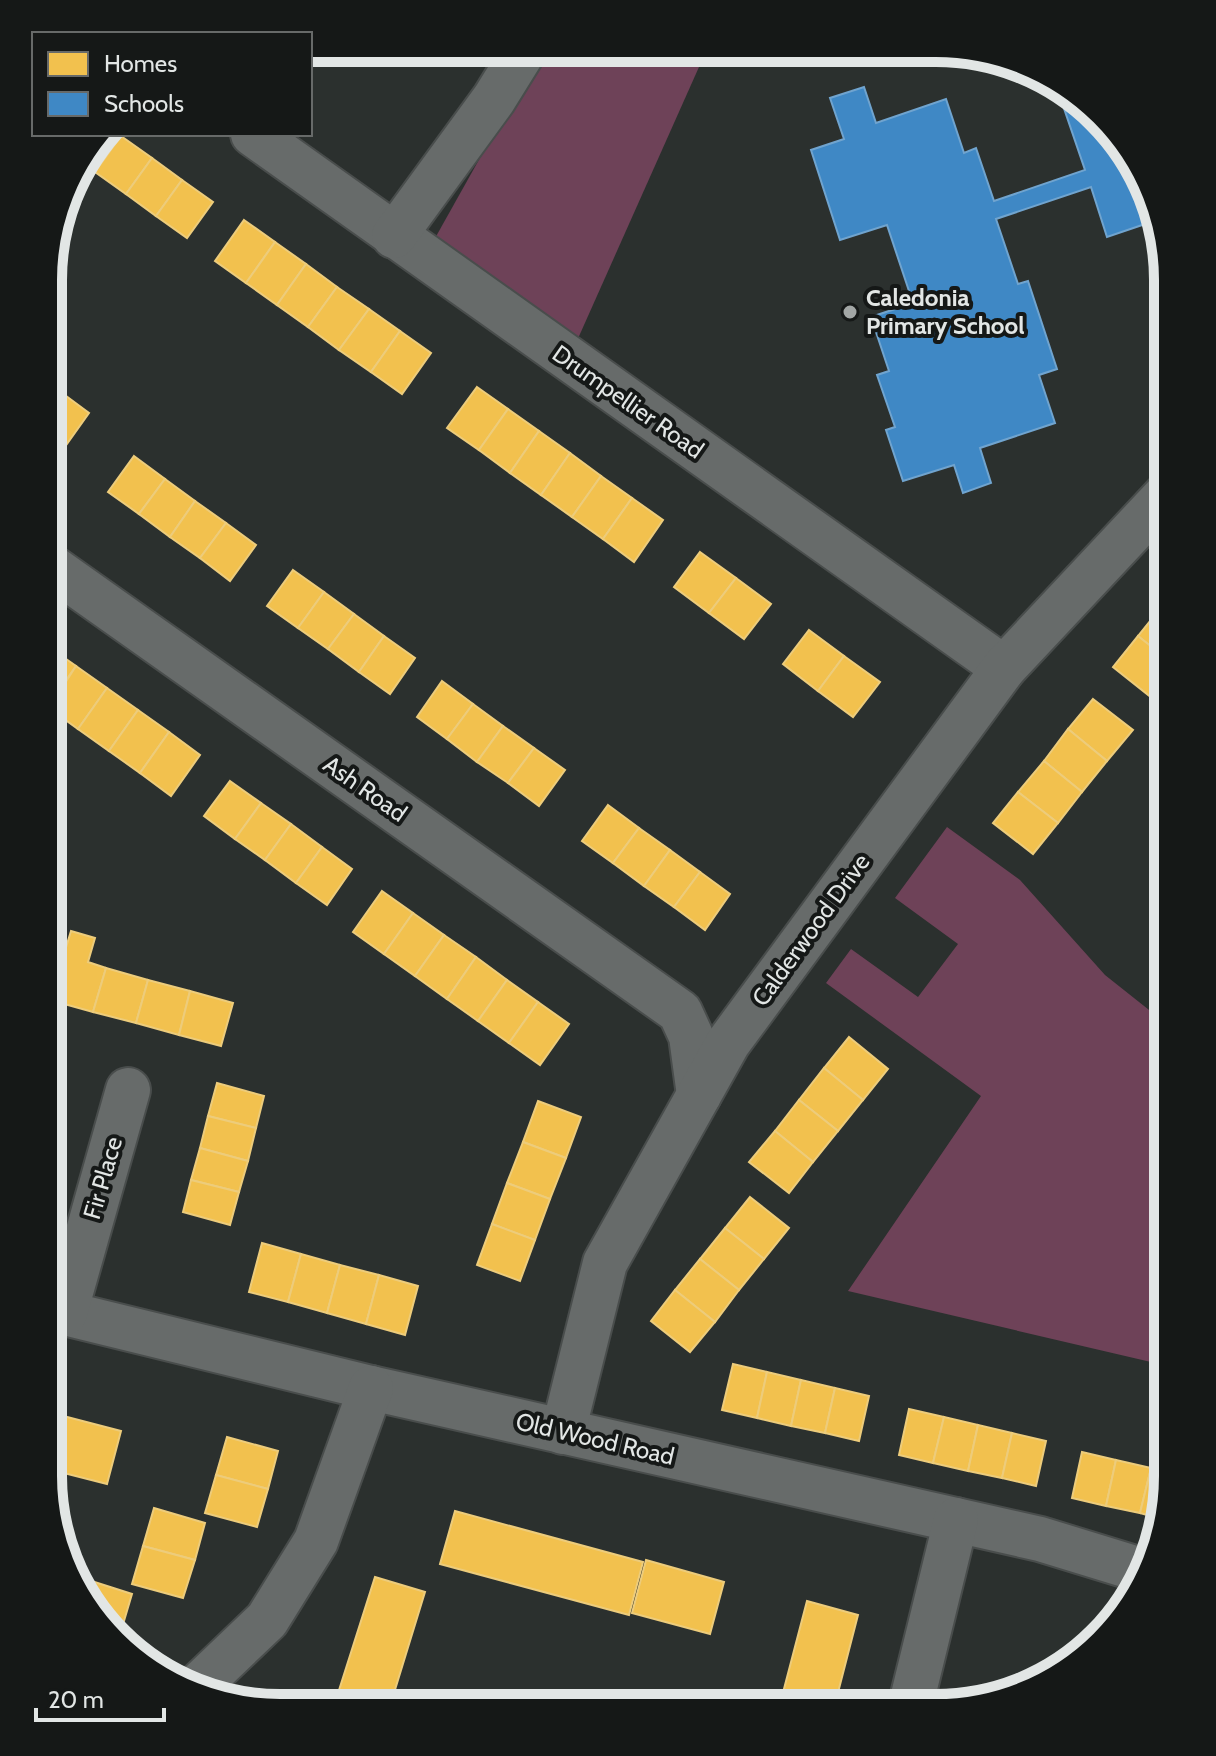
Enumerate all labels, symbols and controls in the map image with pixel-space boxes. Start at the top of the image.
legend [32,32,312,136]
text: Homes [104,49,177,78]
text: Schools [104,89,184,118]
place label: Caledonia Primary School [866,283,1025,340]
marker: Caledonia Primary School [841,303,859,321]
street label: Drumpellier Road [547,339,709,464]
street label: Ash Road [318,749,413,828]
street label: Calderwood Drive [746,848,876,1012]
street label: Fir Place [77,1133,128,1222]
street label: Old Wood Road [513,1406,677,1471]
scale bar [36,1672,164,1722]
text: 20 m [48,1685,104,1714]

